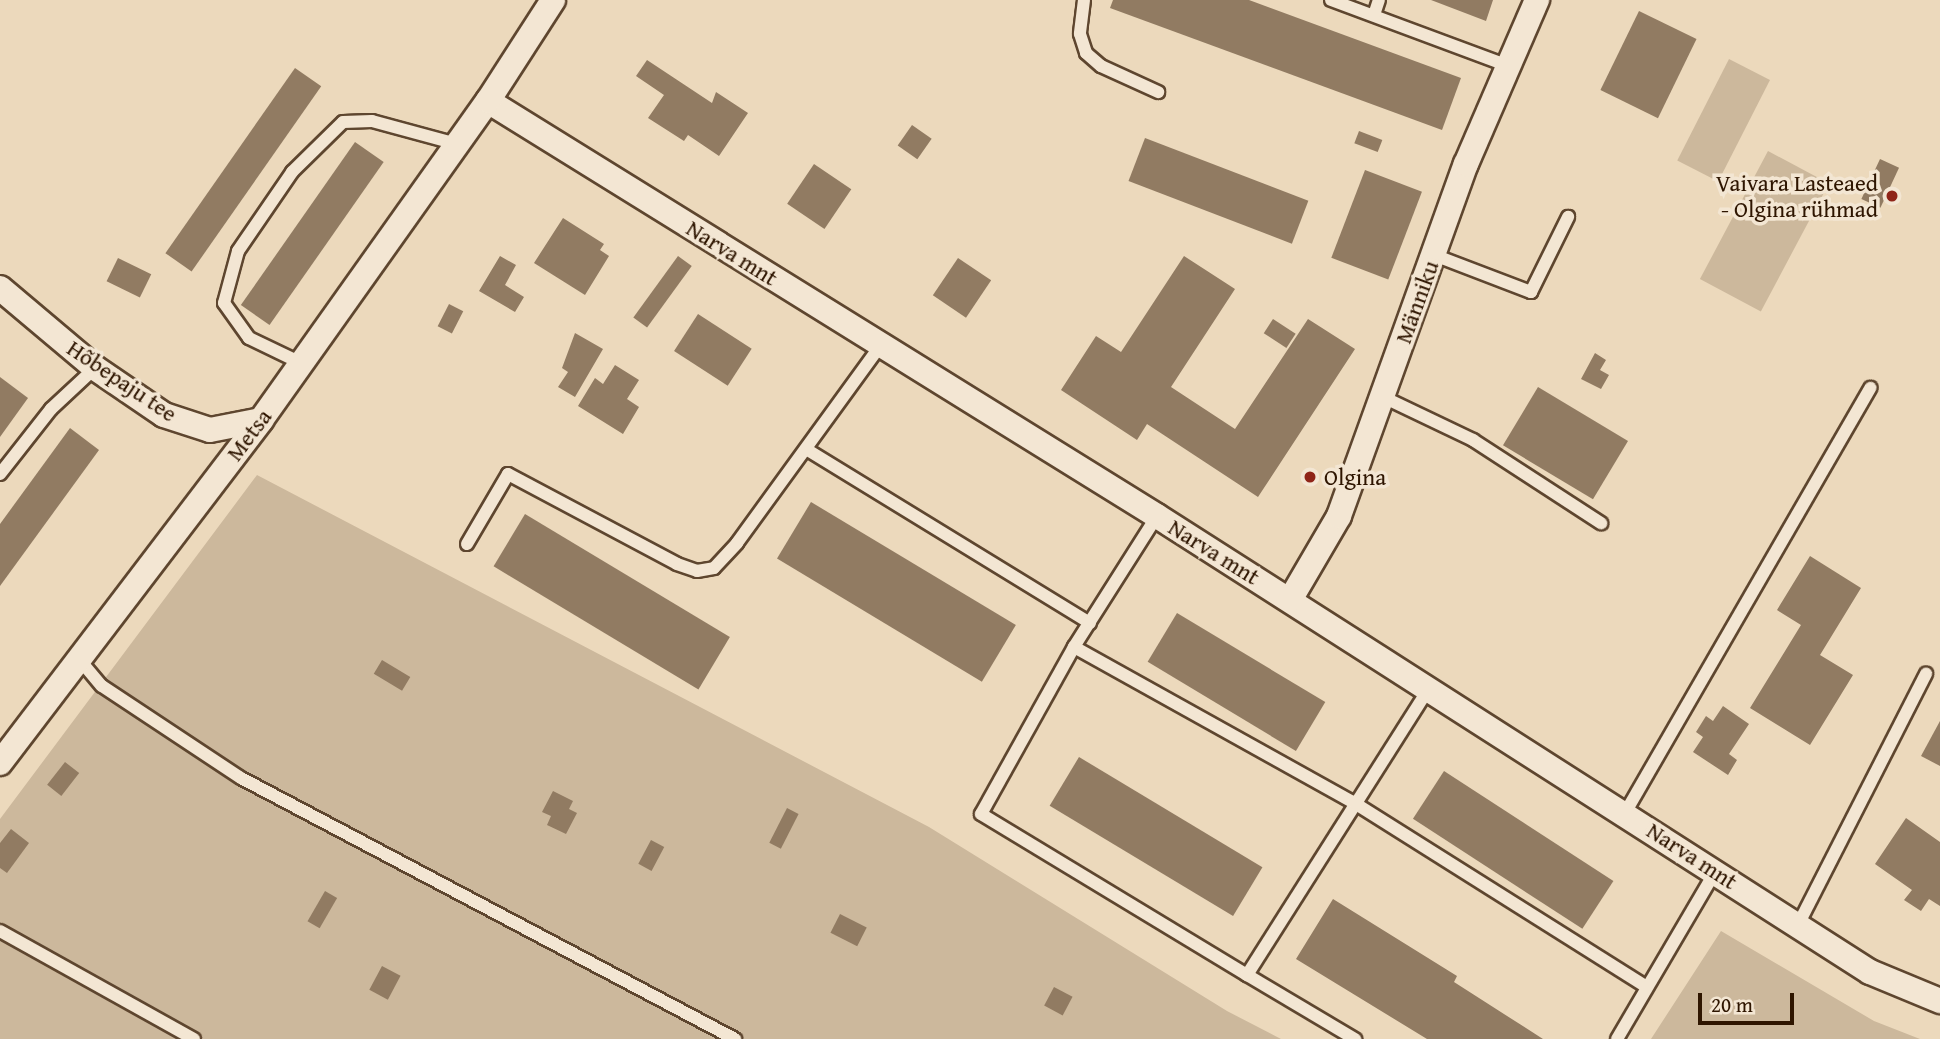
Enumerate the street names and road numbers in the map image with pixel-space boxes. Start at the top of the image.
street label: Narva mnt [681,214,783,292]
street label: Männiku [1389,257,1445,347]
street label: Hõbepaju tee [62,334,182,428]
street label: Metsa [221,404,277,466]
street label: Narva mnt [1163,513,1265,591]
street label: Narva mnt [1642,817,1742,895]

